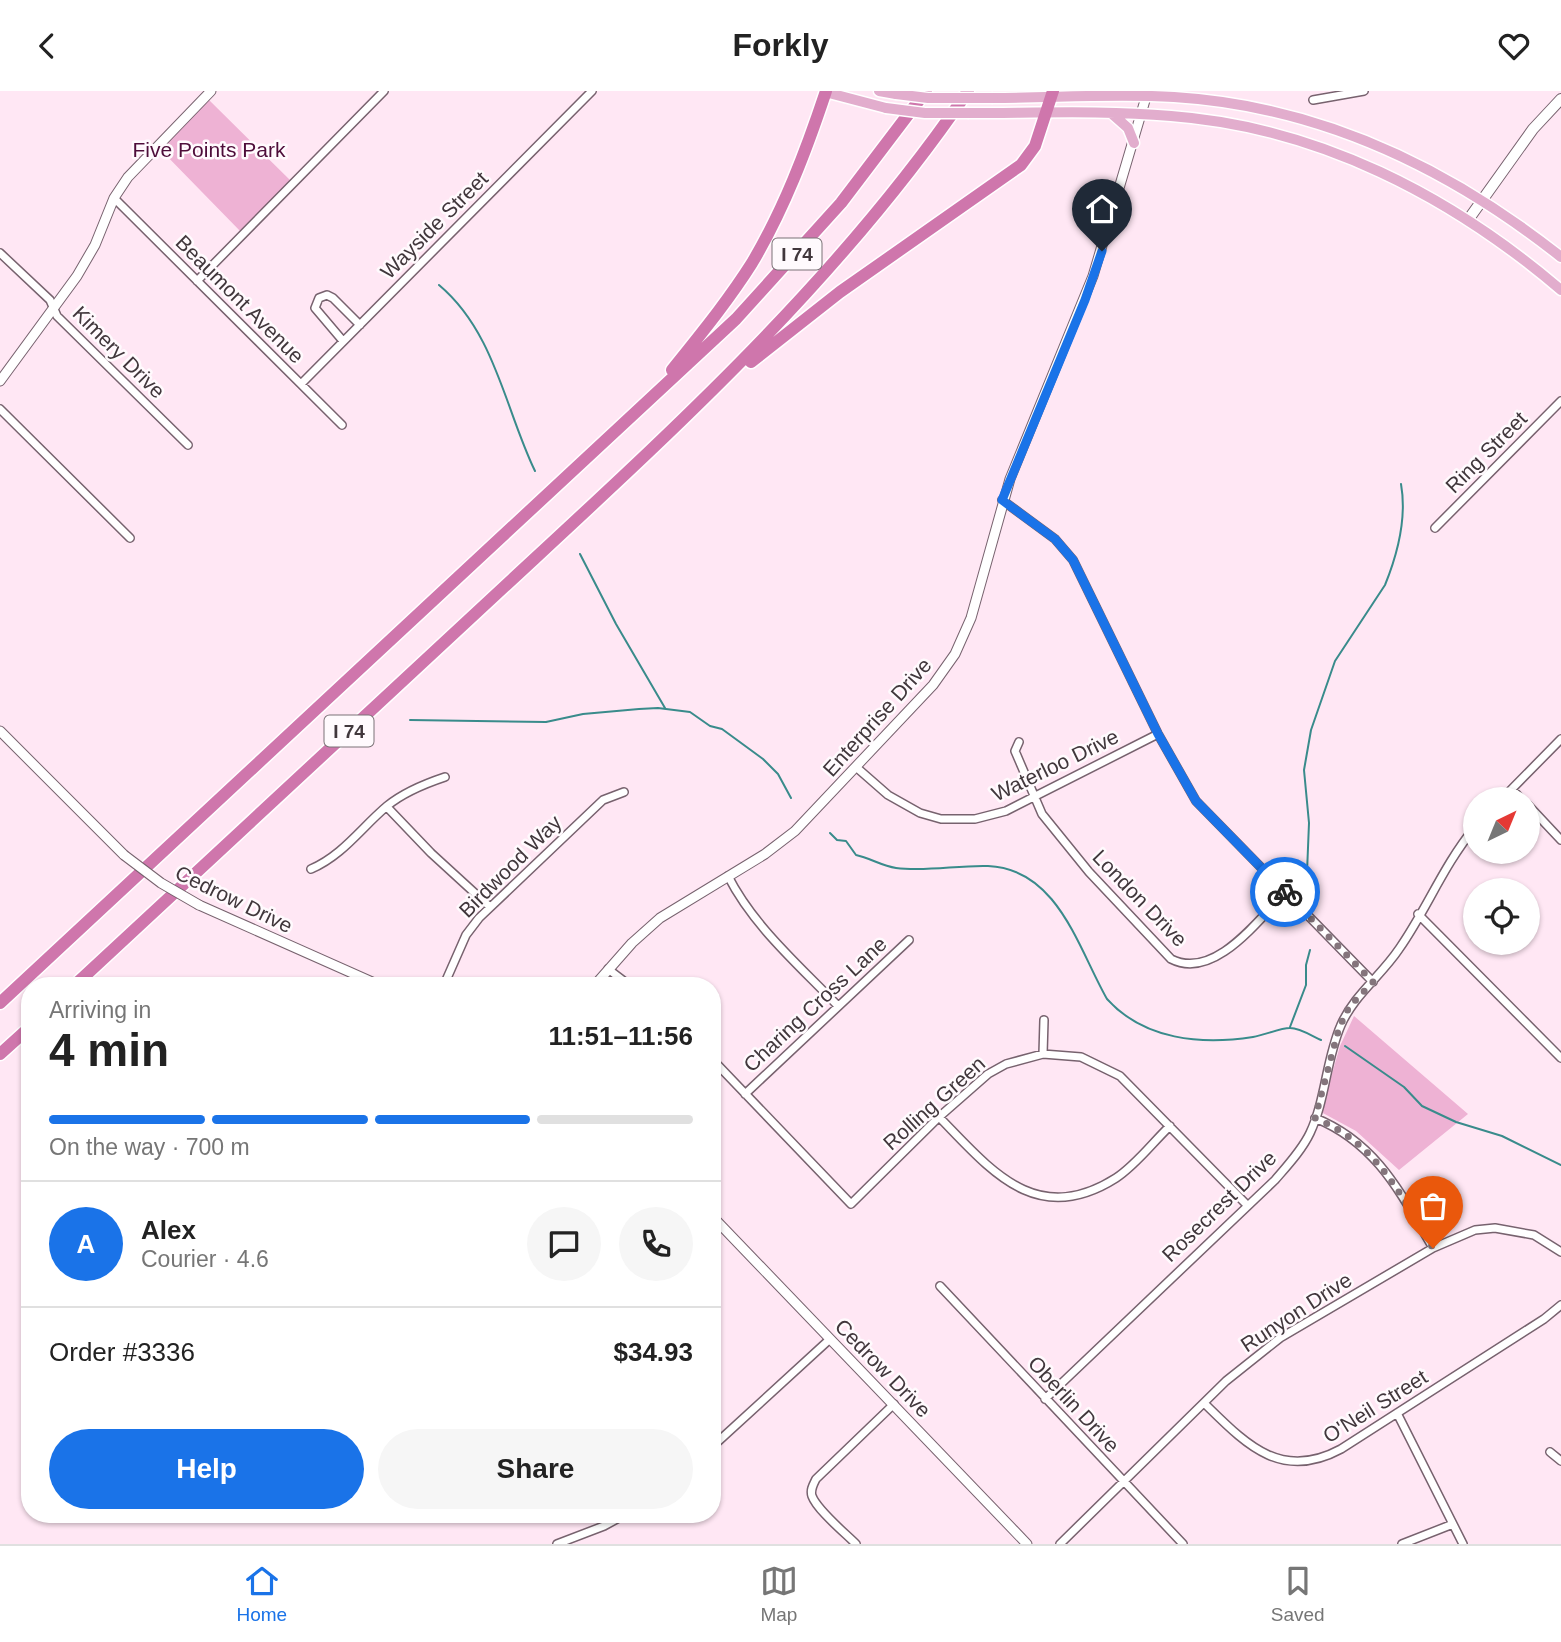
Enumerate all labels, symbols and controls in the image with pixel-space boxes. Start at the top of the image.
icon: back [28,27,66,65]
text: Forkly [732,27,829,63]
icon: heart [1495,27,1533,65]
park label: Five Points Park [133,138,286,161]
street label: Wayside Street [376,167,492,283]
pin [1072,179,1132,251]
icon: home [1083,190,1121,228]
street label: Beaumont Avenue [171,230,309,368]
road number: I 74 [772,239,822,269]
street label: Kimery Drive [68,301,170,403]
street label: Ring Street [1441,407,1531,497]
street label: Enterprise Drive [818,653,936,781]
road number: I 74 [324,715,374,747]
street label: Waterloo Drive [988,724,1122,806]
north arrow [1463,787,1540,865]
map controls [1463,787,1540,955]
street label: Birdwood Way [454,810,566,922]
street label: London Drive [1088,845,1192,951]
courier [1250,857,1320,927]
street label: Cedrow Drive [172,861,296,937]
icon: bike [1266,873,1304,911]
button: locate [1463,878,1540,955]
street label: Charing Cross Lane [739,932,891,1076]
text: Arriving in [49,997,151,1023]
text: 11:51–11:56 [548,1021,693,1051]
text: 4 min [49,1024,169,1076]
street label: Rolling Green [879,1051,989,1155]
text: On the way · 700 m [49,1134,250,1160]
street label: Rosecrest Drive [1157,1146,1281,1266]
pin [1403,1176,1463,1248]
icon: bag [1414,1187,1452,1225]
button: chat [527,1207,601,1281]
button: phone [619,1207,693,1281]
text: Alex [141,1215,196,1245]
text: A [77,1229,95,1259]
text: Courier · 4.6 [141,1246,269,1272]
street label: Runyon Drive [1236,1268,1356,1356]
street label: Cedrow Drive [831,1314,935,1422]
text: Order #3336 [49,1337,195,1367]
text: $34.93 [613,1337,693,1367]
street label: Oberlin Drive [1024,1351,1124,1457]
street label: O'Neil Street [1319,1365,1431,1447]
button: Help [49,1429,364,1509]
button: Share [378,1429,693,1509]
tab: Home [236,1562,287,1626]
tab: Map [760,1562,798,1626]
tab: Saved [1271,1562,1325,1626]

